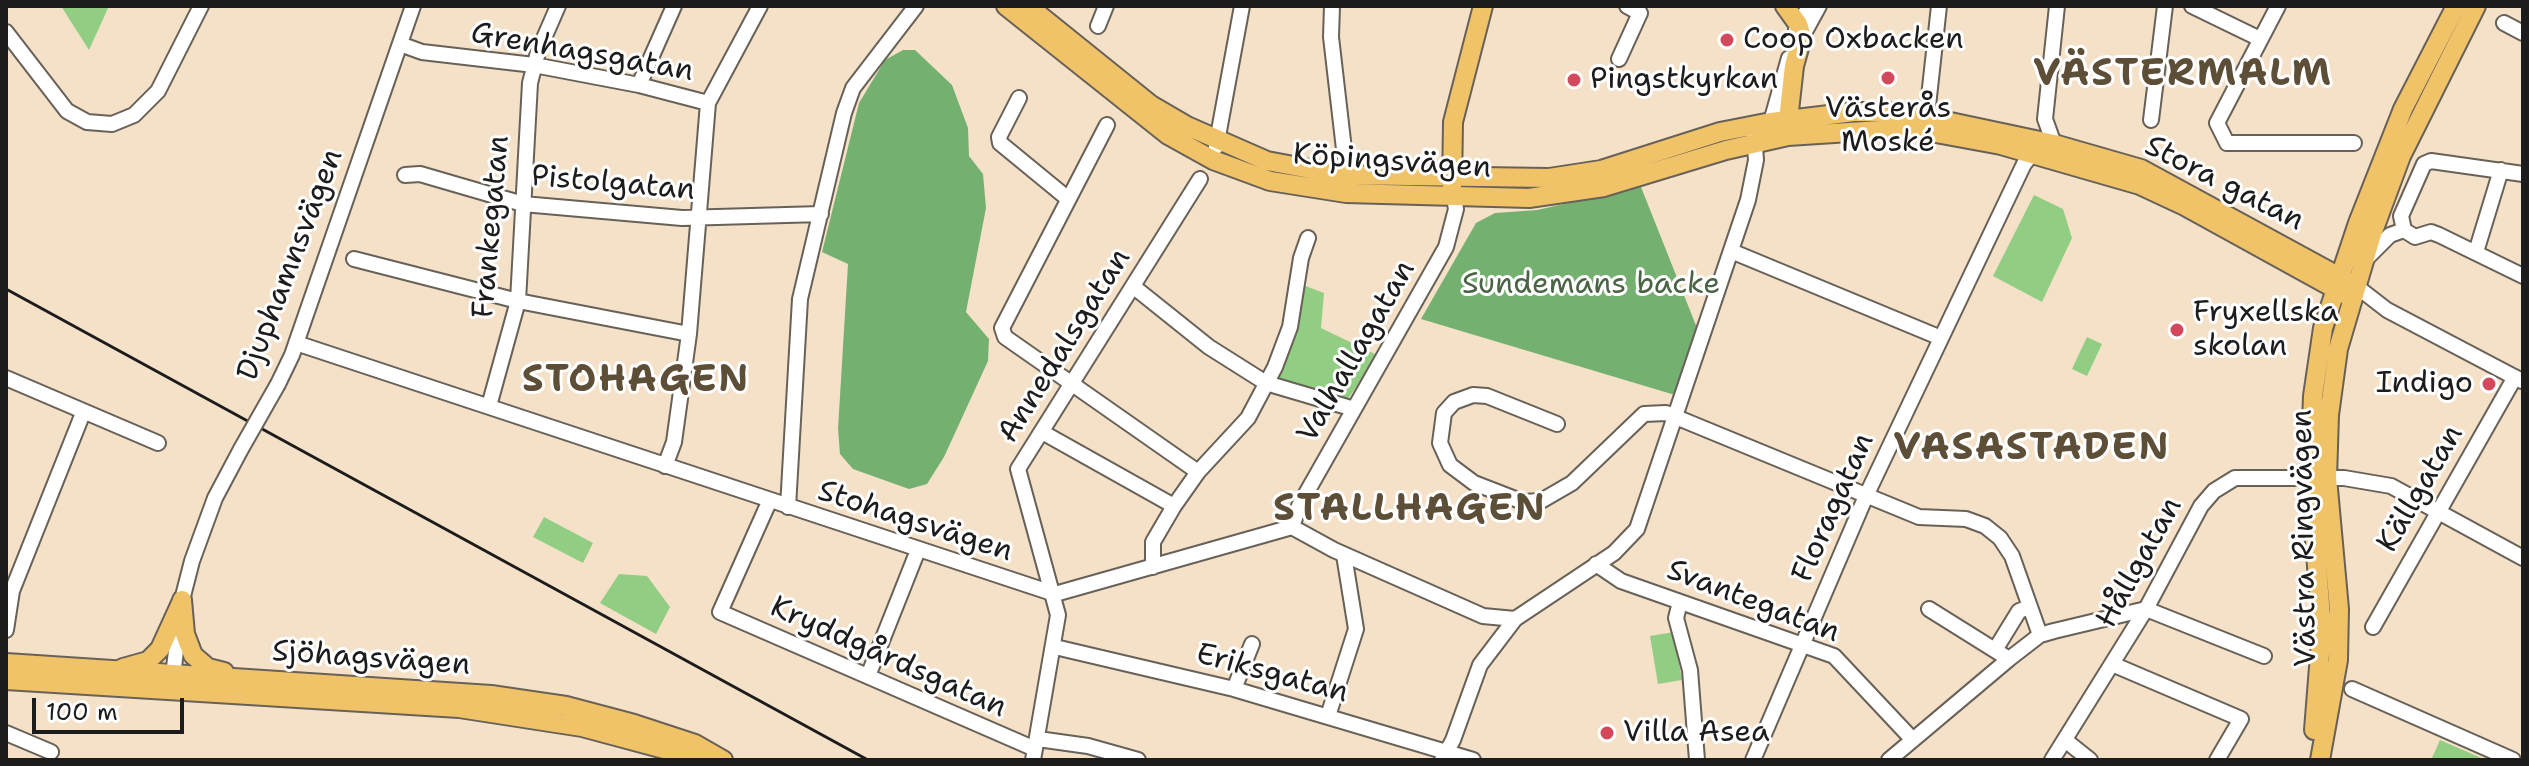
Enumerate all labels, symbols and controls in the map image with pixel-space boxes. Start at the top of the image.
street label: Grenhagsgatan [468,16,696,90]
place label: Coop Oxbacken [1743,22,1964,58]
marker: Coop Oxbacken [1718,31,1736,49]
district label: VÄSTERMALM [2033,52,2333,98]
place label: Pingstkyrkan [1590,62,1778,98]
marker: Västerås Moské [1879,69,1897,87]
marker: Pingstkyrkan [1565,71,1583,89]
place label: Västerås Moské [1825,91,1951,162]
street label: Stora gatan [2139,129,2309,239]
street label: Frankegatan [466,134,518,320]
street label: Köpingsvägen [1292,137,1492,187]
street label: Djuphamnsvägen [230,144,352,386]
street label: Pistolgatan [530,159,696,209]
street label: Annedalsgatan [991,242,1139,450]
street label: Valhallagatan [1290,255,1424,449]
park label: Sundemans backe [1462,267,1720,303]
place label: Fryxellska skolan [2193,295,2339,366]
marker: Fryxellska skolan [2168,321,2186,339]
district label: STOHAGEN [522,358,750,404]
place label: Indigo [2376,366,2473,402]
marker: Indigo [2480,375,2498,393]
street label: Västra Ringvägen [2285,409,2325,667]
street label: Källgatan [2370,419,2472,559]
district label: VASASTADEN [1894,426,2170,472]
street label: Floragatan [1785,428,1883,588]
street label: Stohagsvägen [813,474,1017,570]
district label: STALLHAGEN [1273,487,1547,533]
street label: Hållgatan [2089,491,2191,635]
street label: Svantegatan [1662,553,1844,651]
street label: Kryddgårdsgatan [764,590,1012,726]
street label: Sjöhagsvägen [271,634,471,684]
street label: Eriksgatan [1192,636,1352,712]
scale bar [36,682,188,732]
text: 100 m [46,696,118,728]
place label: Villa Asea [1623,715,1770,751]
marker: Villa Asea [1598,724,1616,742]

